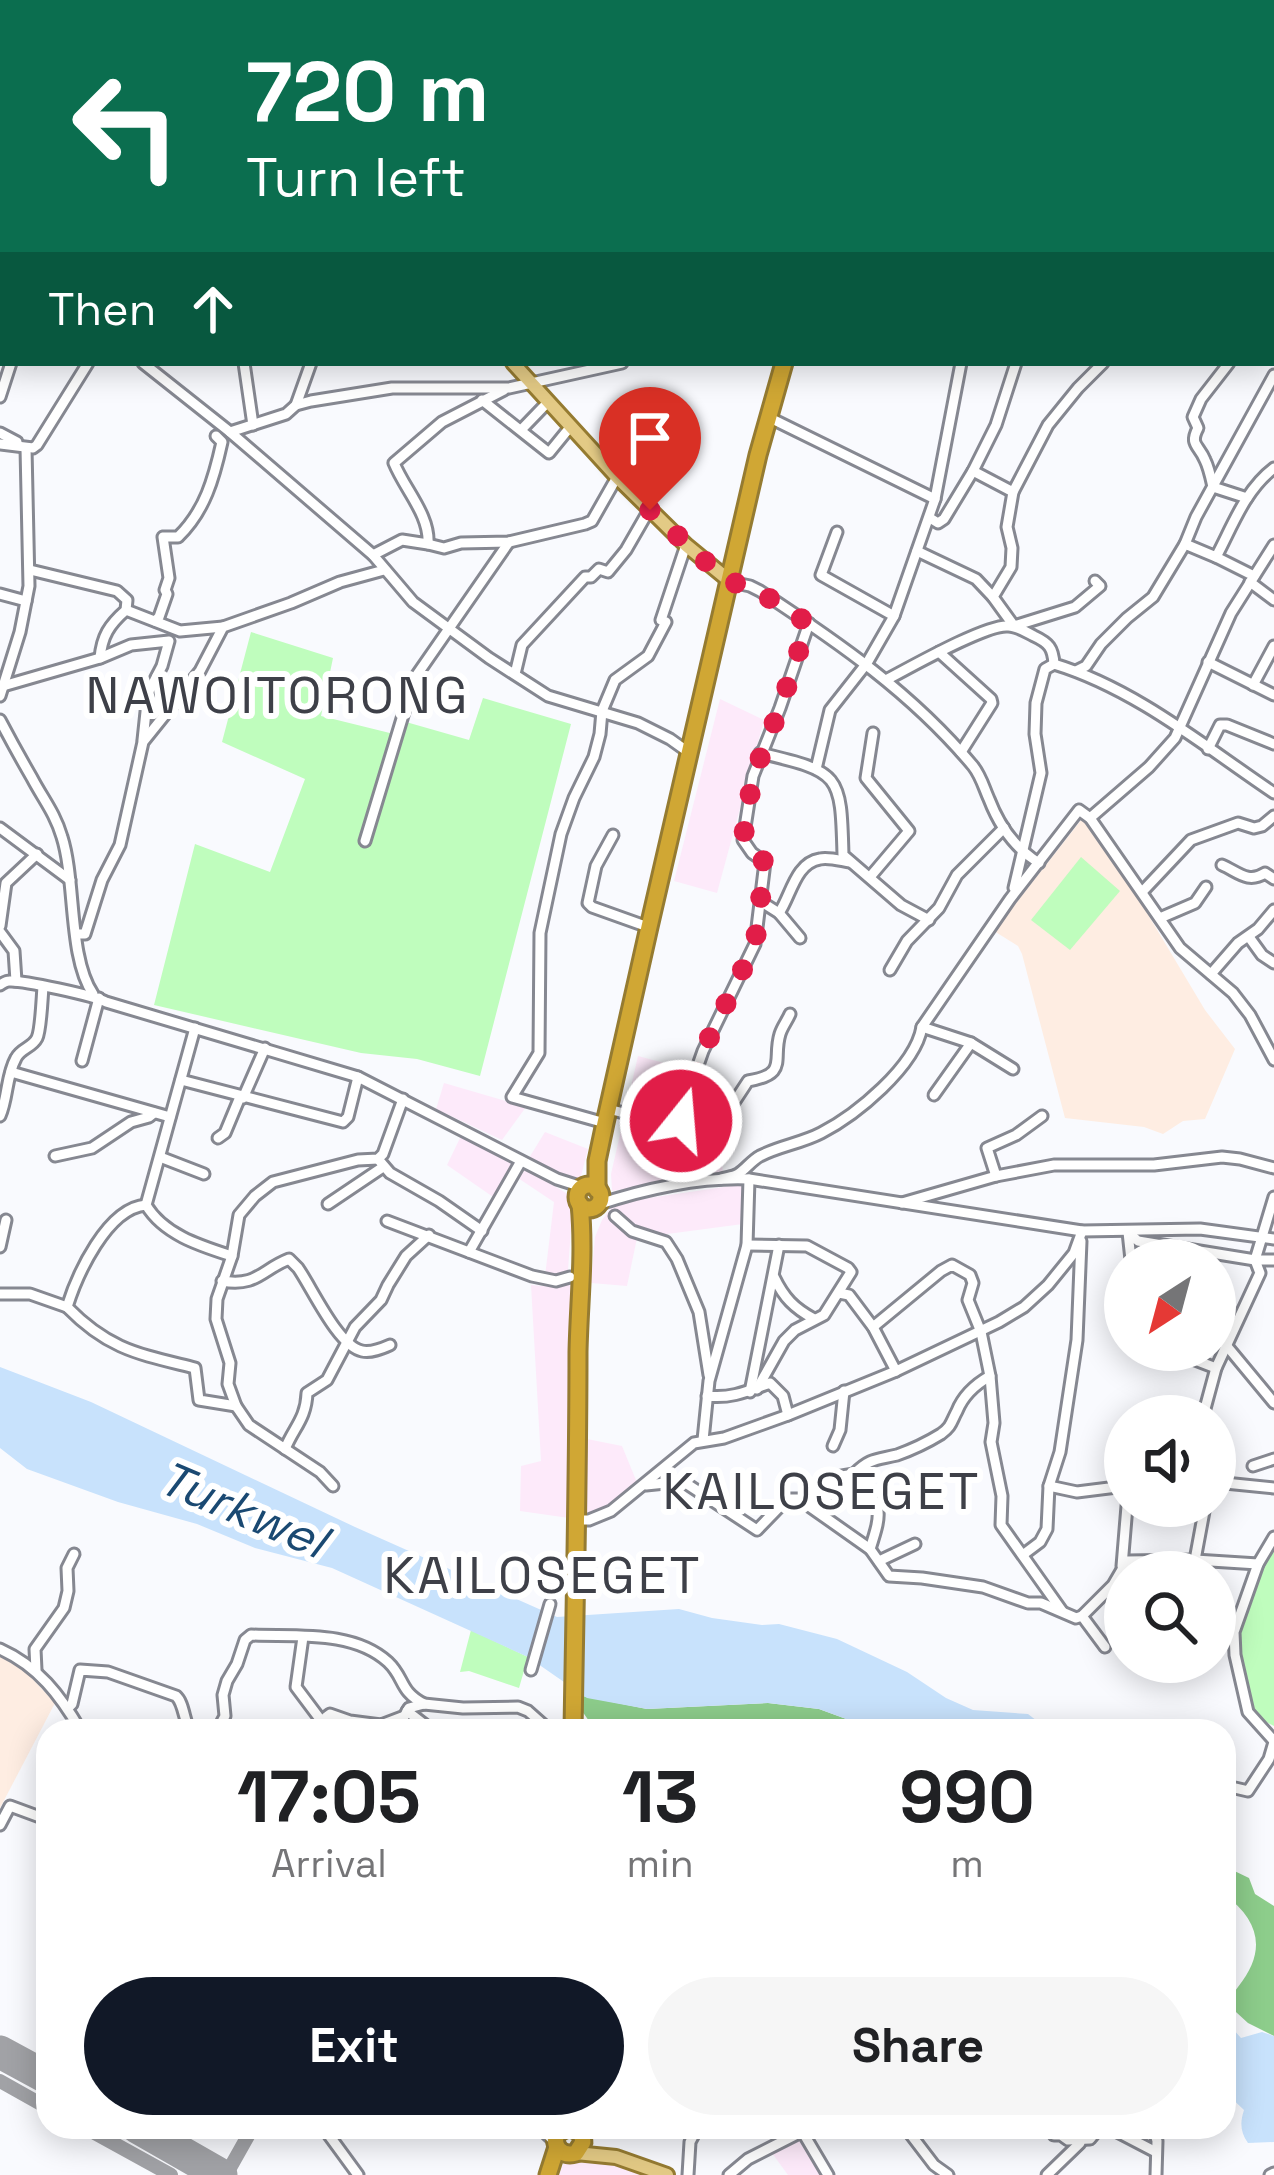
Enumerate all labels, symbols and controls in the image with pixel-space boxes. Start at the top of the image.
text: 720 m [246,38,490,146]
icon: left [48,48,204,204]
text: Turn left [246,143,466,212]
icon: ahead [180,276,246,342]
text: Then [48,281,156,338]
pin [599,387,701,510]
icon: arrive [617,405,683,471]
district label: NAWOITORONG [86,663,470,728]
position arrow [618,1058,744,1184]
north arrow [1104,1239,1236,1371]
map controls [1104,1239,1236,1683]
button: sound [1104,1395,1236,1527]
water label: Turkwel [150,1447,341,1574]
district label: KAILOSEGET [663,1459,981,1524]
district label: KAILOSEGET [384,1543,702,1608]
button: search [1104,1551,1236,1683]
text: 17:05 [237,1751,421,1843]
text: 13 [622,1751,698,1843]
text: 990 [899,1751,1035,1843]
text: Arrival [271,1839,387,1888]
text: min [627,1839,694,1888]
text: m [950,1839,984,1888]
button: Exit [84,1977,624,2115]
button: Share [648,1977,1188,2115]

